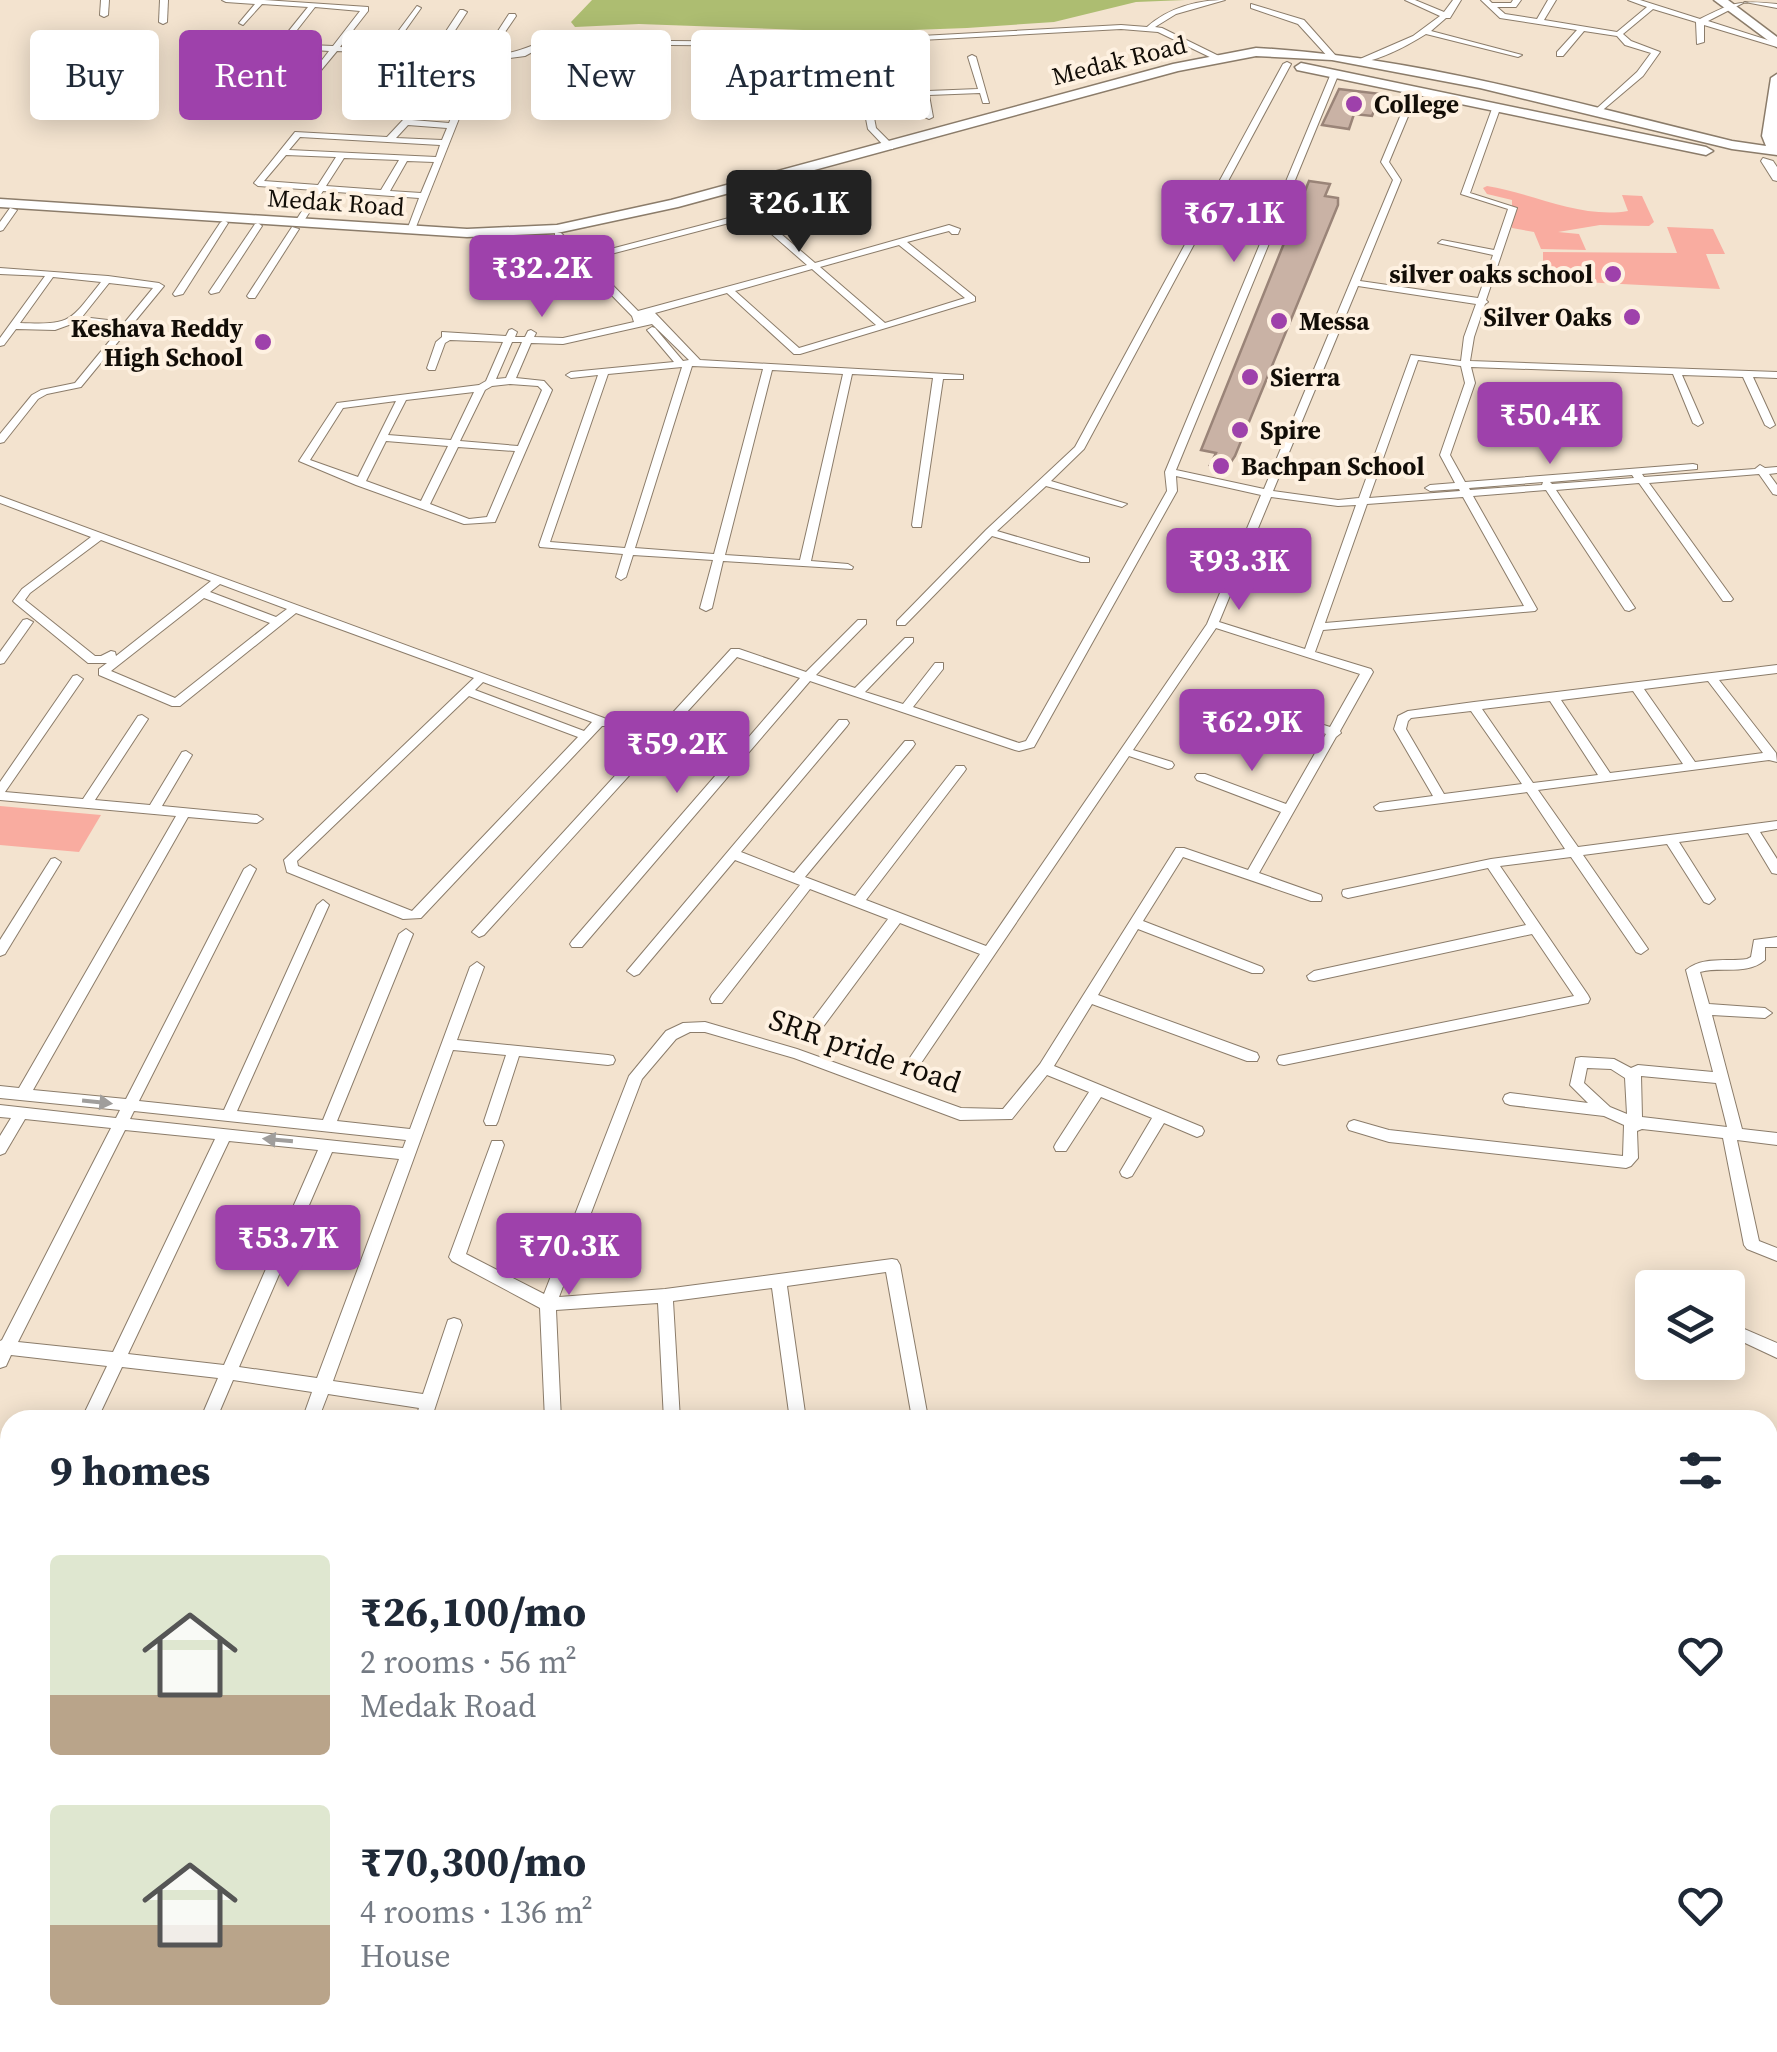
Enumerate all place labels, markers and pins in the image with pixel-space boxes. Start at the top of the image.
place label: College [1374,87,1459,121]
marker: College [1343,93,1365,115]
pin: ₹26.1K [718,170,880,255]
pin: ₹67.1K [1153,180,1315,265]
pin: ₹32.2K [461,235,623,320]
place label: silver oaks school [1389,257,1593,291]
marker: silver oaks school [1602,263,1624,285]
place label: Silver Oaks [1483,300,1612,334]
place label: Messa [1299,304,1370,338]
marker: Silver Oaks [1621,306,1643,328]
marker: Messa [1268,310,1290,332]
place label: Keshava Reddy High School [71,311,244,374]
marker: Keshava Reddy High School [252,331,274,353]
place label: Sierra [1270,360,1341,394]
marker: Sierra [1239,366,1261,388]
pin: ₹50.4K [1469,382,1631,467]
place label: Spire [1260,413,1321,447]
marker: Spire [1229,419,1251,441]
place label: Bachpan School [1241,449,1425,483]
marker: Bachpan School [1210,455,1232,477]
pin: ₹93.3K [1158,528,1320,613]
pin: ₹62.9K [1171,689,1333,774]
pin: ₹59.2K [596,711,758,796]
pin: ₹53.7K [207,1205,369,1290]
pin: ₹70.3K [488,1213,650,1298]

